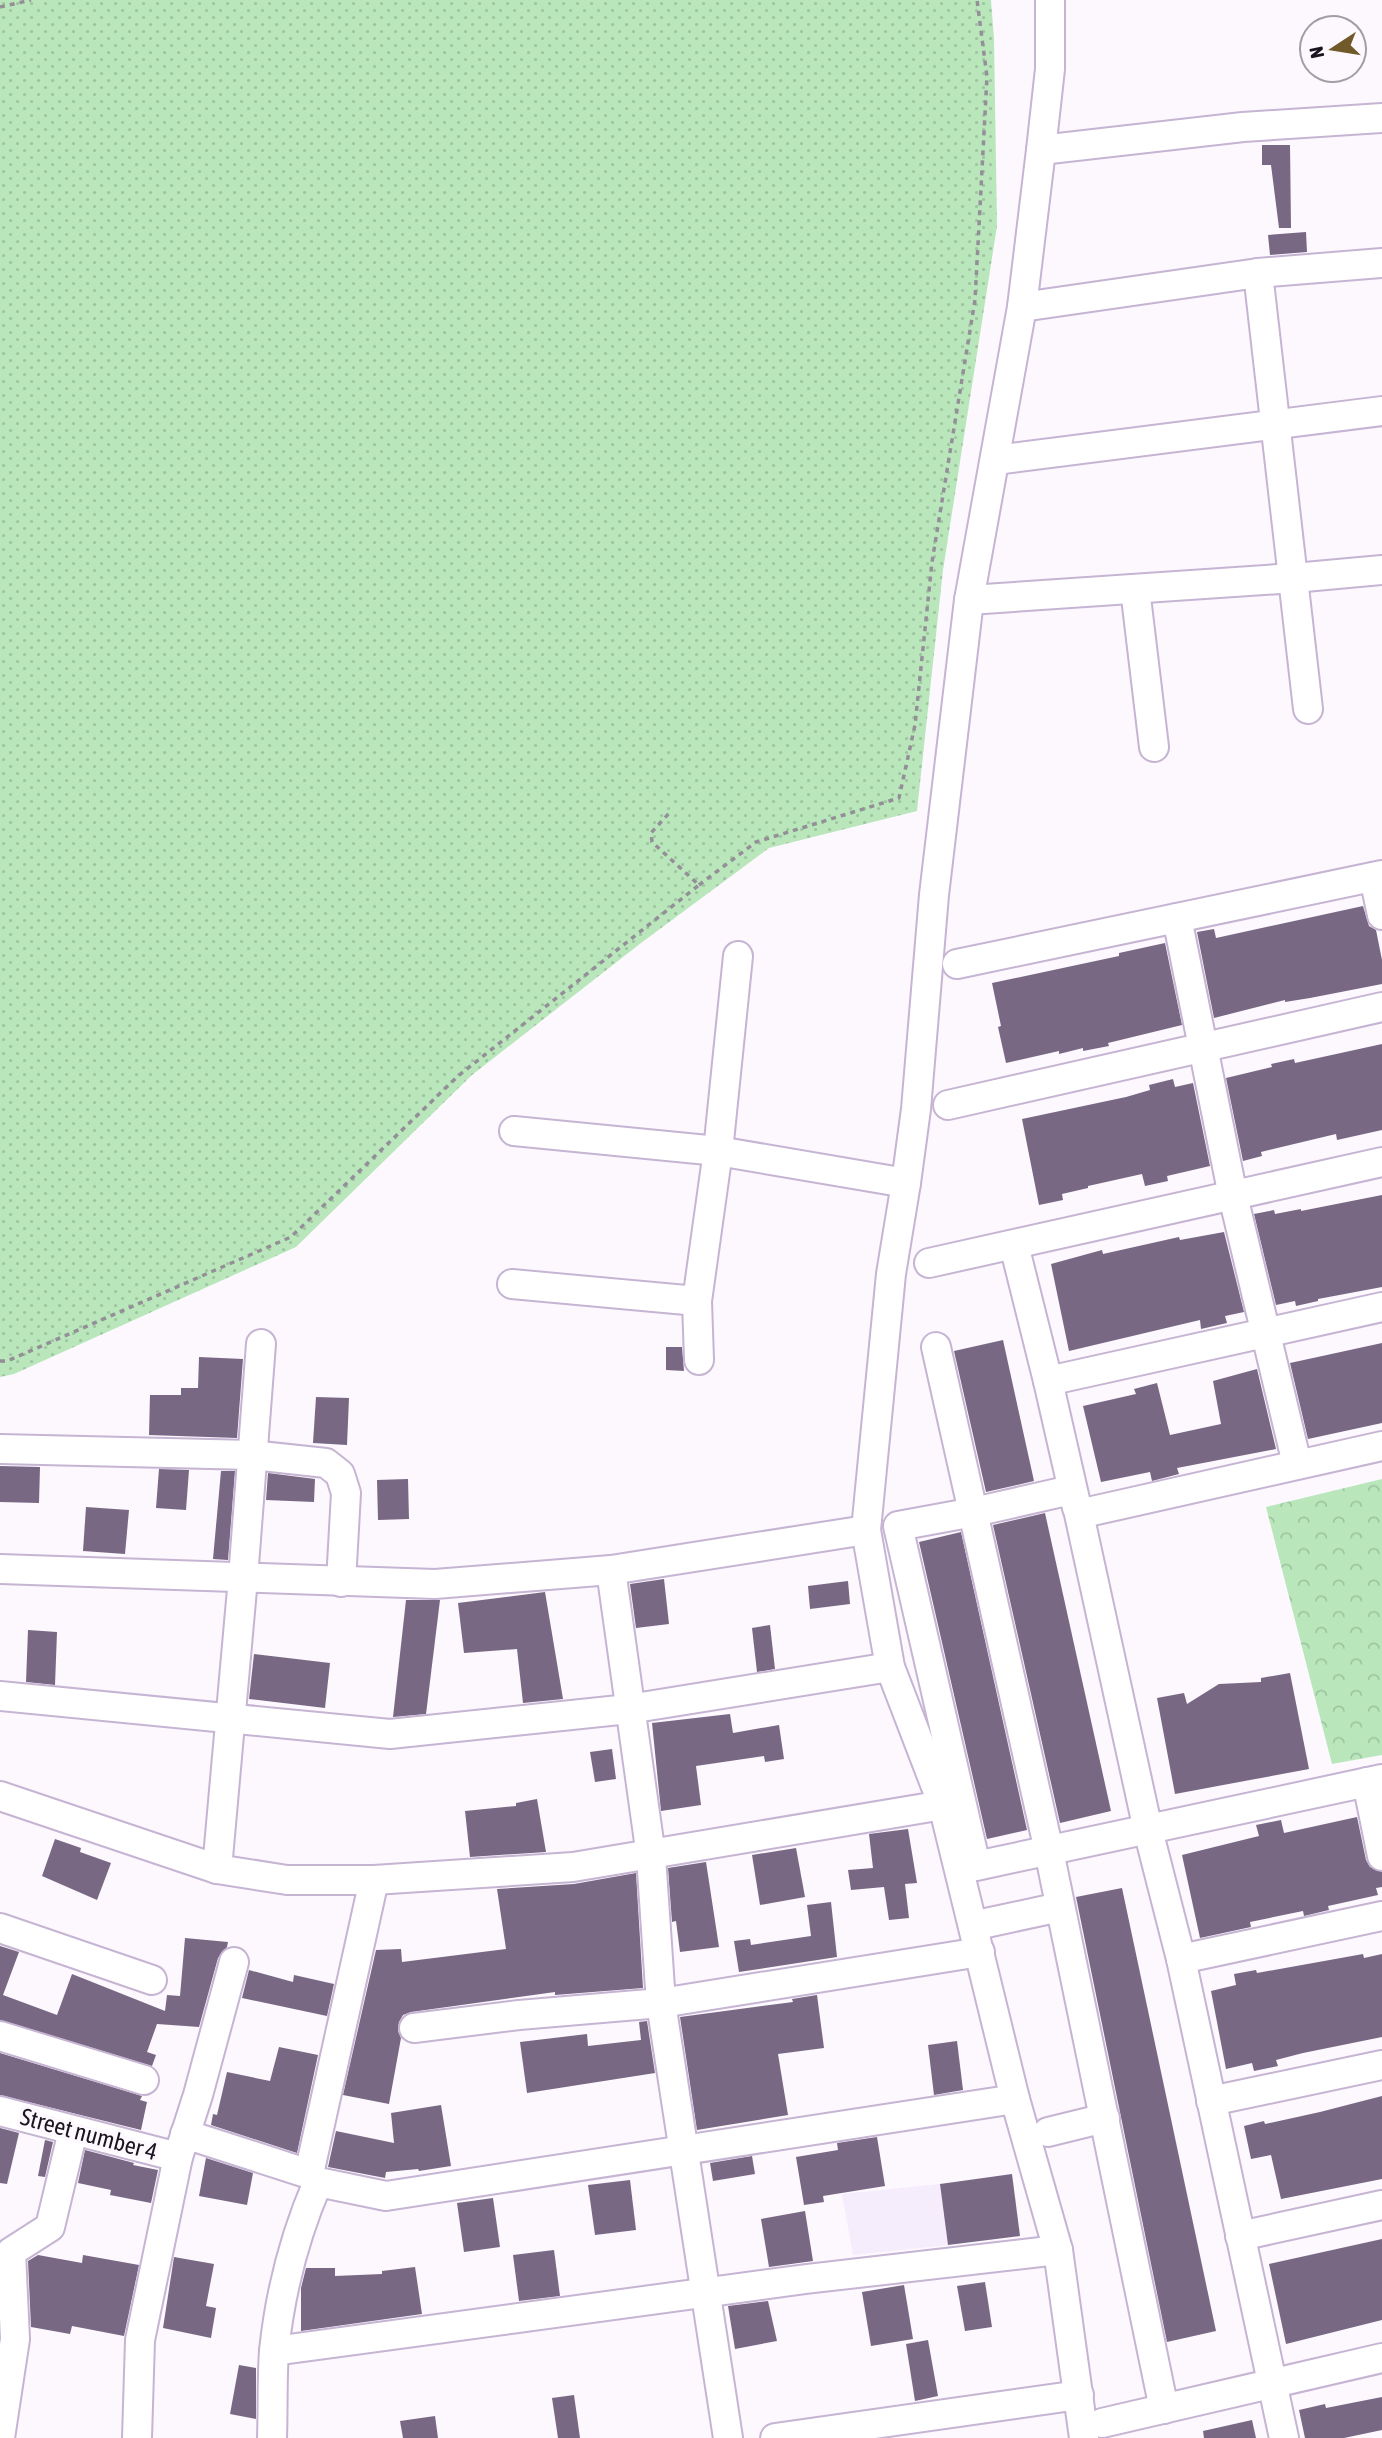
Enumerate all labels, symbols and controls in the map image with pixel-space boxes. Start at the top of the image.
north arrow [1298,14,1368,84]
text: N [1304,45,1328,60]
street label: Street number 4 [18,2103,160,2165]

